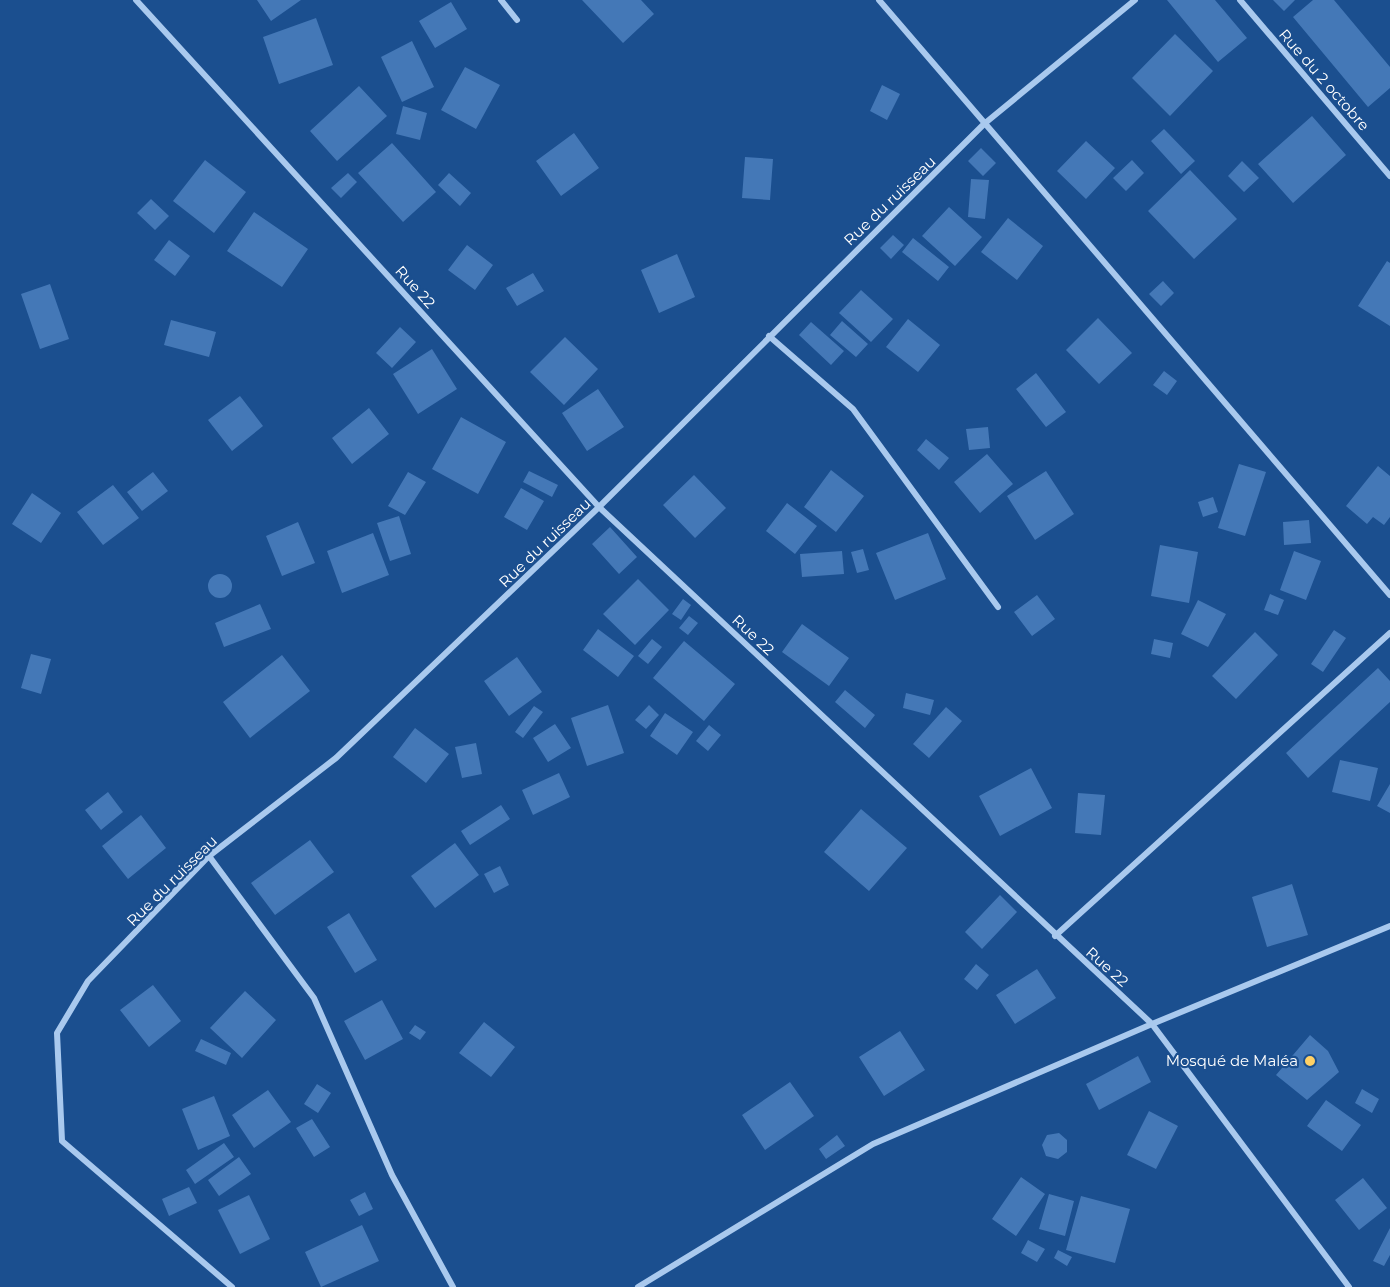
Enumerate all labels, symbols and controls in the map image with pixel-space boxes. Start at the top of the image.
street label: Rue du 2 octobre [1275,25,1374,134]
street label: Rue du ruisseau [840,152,940,249]
street label: Rue 22 [391,261,439,312]
street label: Rue du ruisseau [495,494,595,591]
street label: Rue 22 [728,610,778,659]
street label: Rue du ruisseau [122,831,221,930]
street label: Rue 22 [1082,943,1133,991]
place label: Mosqué de Maléa [1166,1051,1298,1070]
marker: Mosqué de Maléa [1303,1054,1317,1068]

